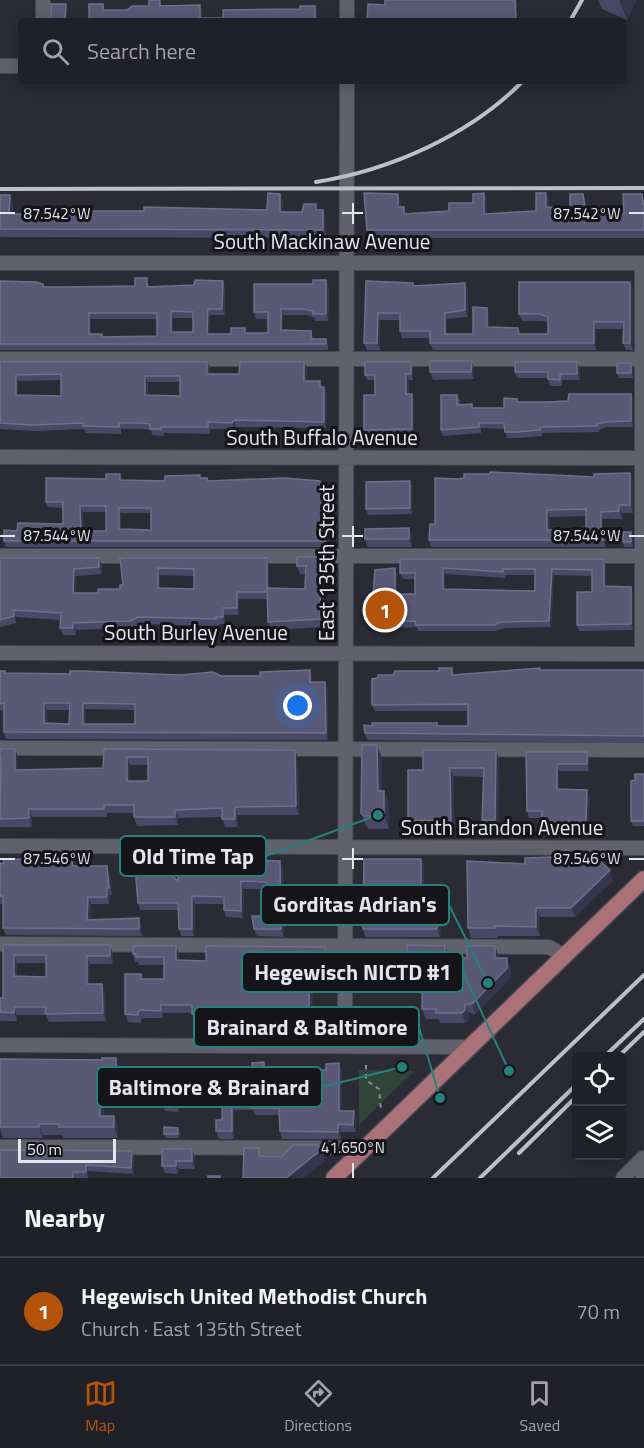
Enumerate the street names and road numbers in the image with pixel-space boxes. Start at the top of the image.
street label: South Mackinaw Avenue [214,225,430,257]
street label: South Buffalo Avenue [226,421,418,453]
street label: East 135th Street [310,484,342,641]
street label: South Burley Avenue [104,616,288,648]
street label: South Brandon Avenue [401,811,603,843]

